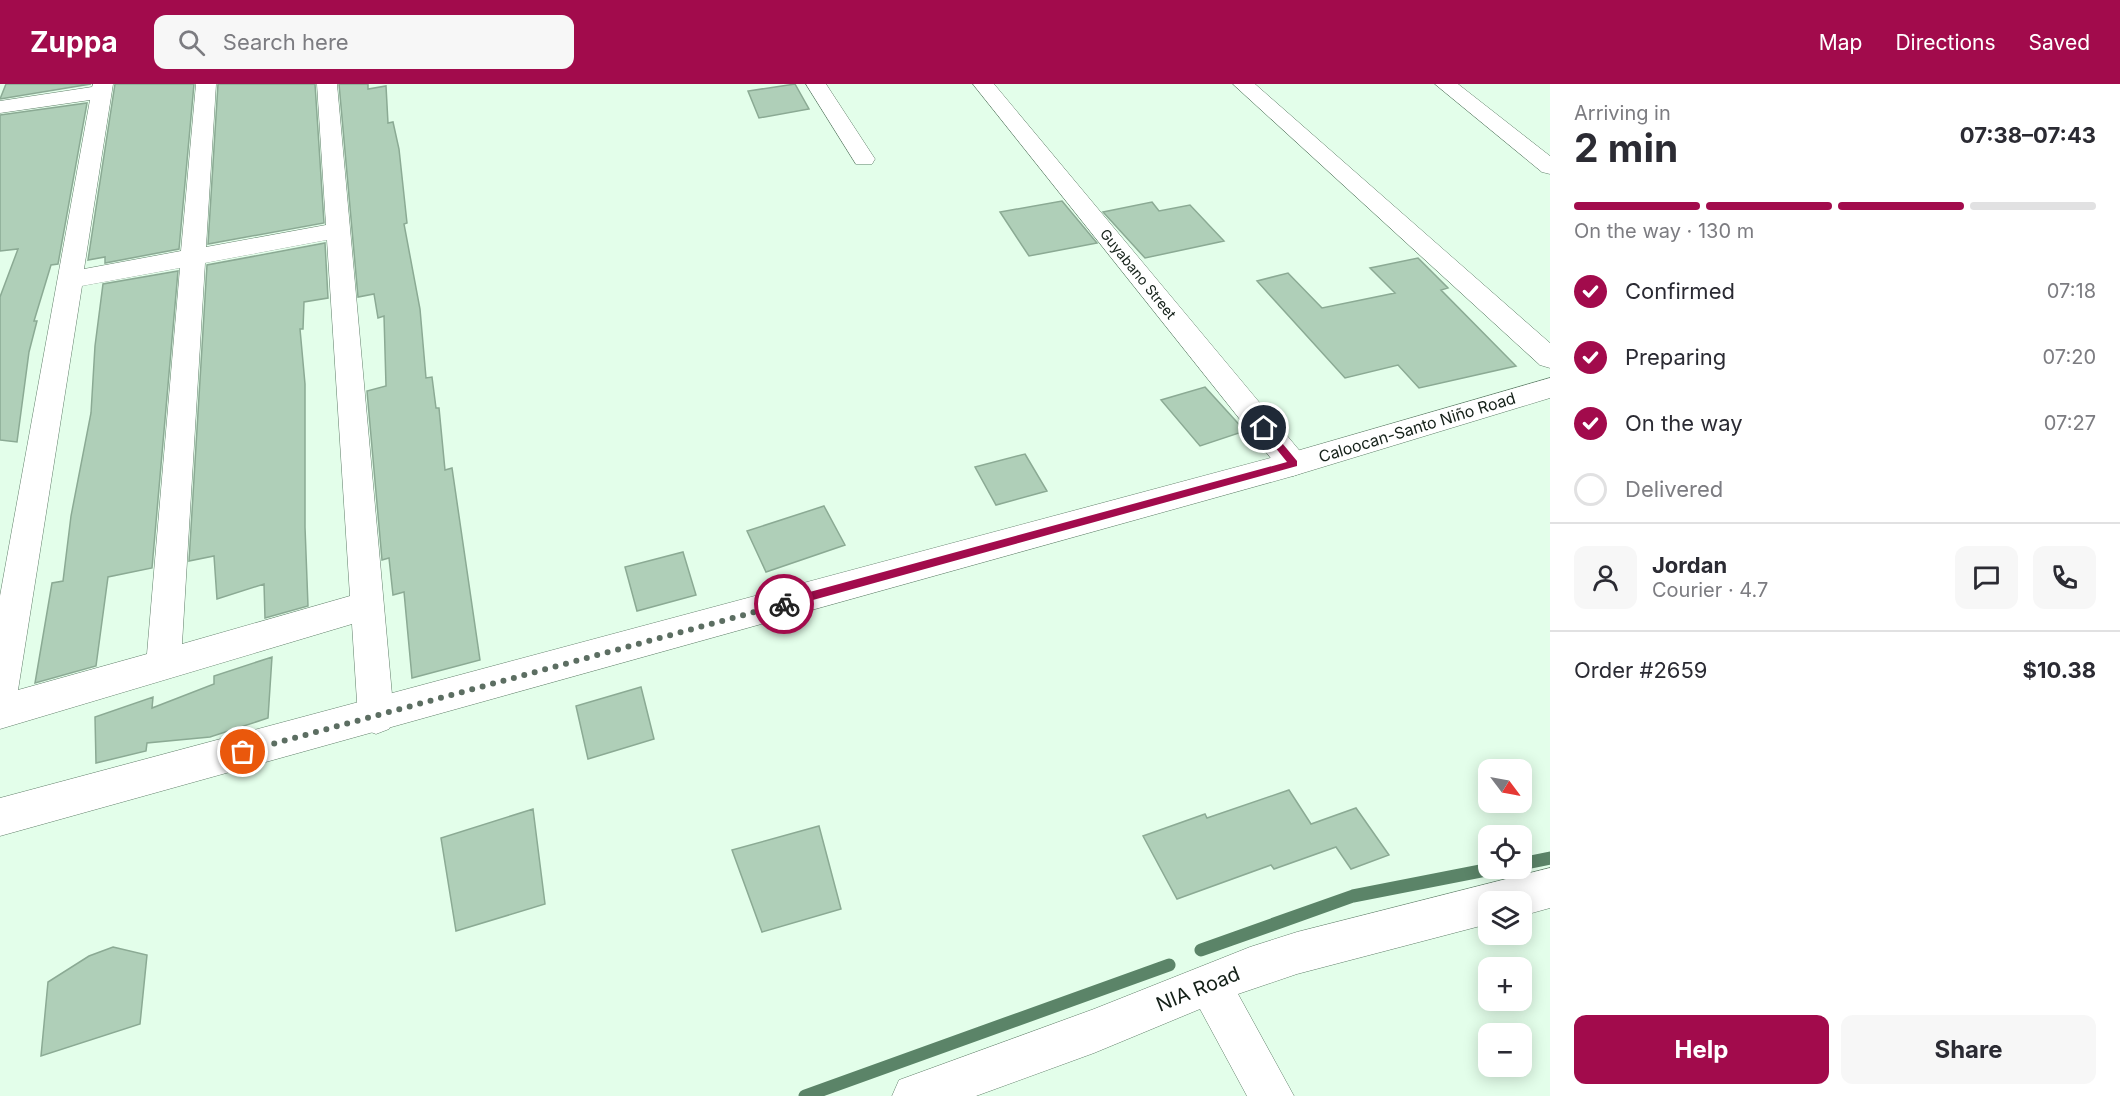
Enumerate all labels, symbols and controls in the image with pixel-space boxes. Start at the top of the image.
search box [154,15,574,69]
text: Zuppa [30,25,118,59]
icon: search [175,26,208,59]
text: Search here [223,29,349,55]
text: Map [1819,30,1862,55]
text: Directions [1895,30,1996,55]
text: Saved [2029,30,2090,55]
text: Arriving in [1574,101,1671,125]
text: 07:38–07:43 [1960,122,2096,148]
text: 2 min [1574,124,1678,171]
text: On the way · 130 m [1574,219,1754,243]
street label: Guyabano Street [1097,225,1180,323]
icon: check [1574,275,1607,308]
text: Confirmed [1625,278,1735,304]
text: 07:18 [2047,279,2096,303]
icon: check [1574,341,1607,374]
text: Preparing [1625,344,1726,370]
text: 07:20 [2043,345,2096,369]
street label: Caloocan-Santo Niño Road [1316,388,1518,466]
pin [1238,402,1289,453]
icon: check [1574,407,1607,440]
text: On the way [1625,410,1743,436]
icon: home [1247,411,1280,444]
text: 07:27 [2044,411,2096,435]
text: Delivered [1625,476,1723,502]
button: person [1574,546,1637,609]
button: chat [1955,546,2018,609]
button: phone [2033,546,2096,609]
text: Jordan [1652,552,1727,578]
courier [754,574,814,634]
text: Courier · 4.7 [1652,578,1768,602]
icon: bike [768,588,801,621]
text: Order #2659 [1574,657,1708,683]
text: $10.38 [2023,657,2096,683]
pin [217,726,268,777]
icon: bag [226,735,259,768]
north arrow [1478,759,1532,813]
map controls [1478,759,1532,1077]
button: locate [1478,825,1532,879]
button: layers [1478,891,1532,945]
button: + [1478,957,1532,1011]
street label: NIA Road [1153,961,1243,1017]
button: Help [1574,1015,1829,1084]
button: Share [1841,1015,2096,1084]
button: − [1478,1023,1532,1077]

